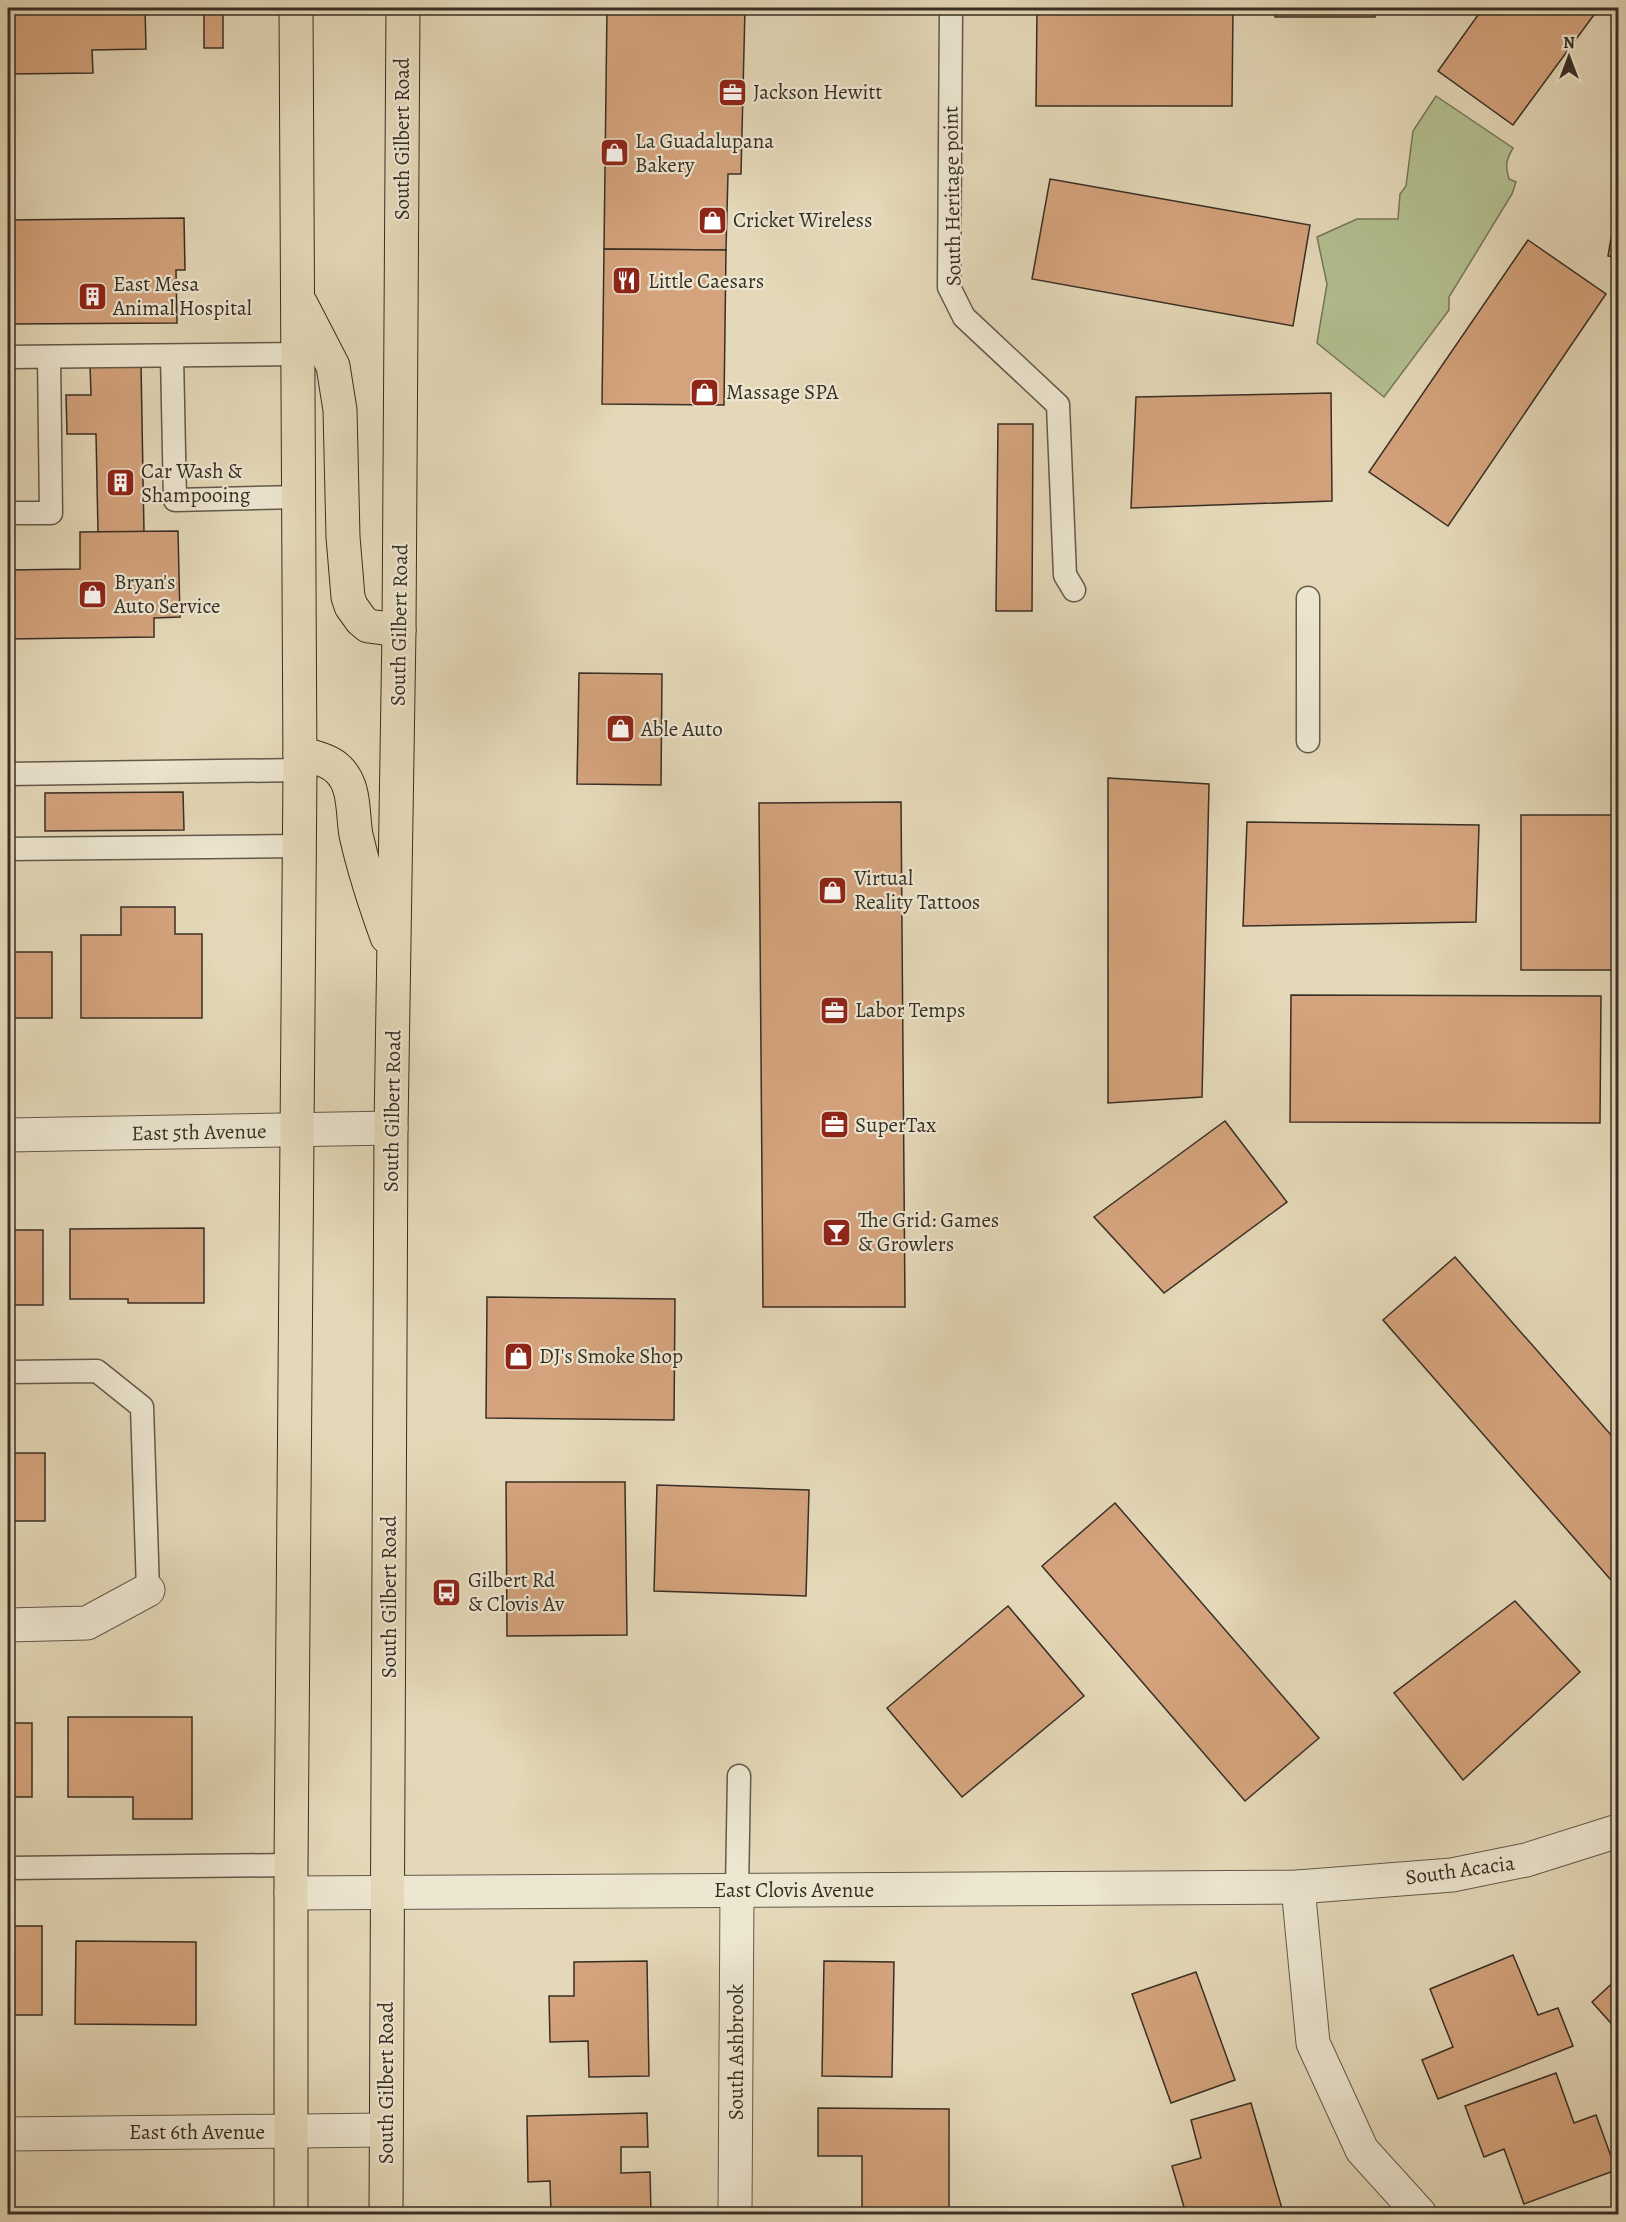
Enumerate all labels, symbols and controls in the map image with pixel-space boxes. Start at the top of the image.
north arrow [1539,27,1599,87]
text: N [1563,32,1575,54]
street label: South Gilbert Road [388,57,416,220]
office icon: Jackson Hewitt [716,76,748,108]
place label: Jackson Hewitt [753,78,882,106]
street label: South Heritage point [936,106,968,286]
place label: La Guadalupana Bakery [635,127,774,179]
shop icon: La Guadalupana Bakery [598,137,630,169]
shop icon: Cricket Wireless [696,204,728,236]
place label: Cricket Wireless [733,206,872,234]
restaurant icon: Little Caesars [611,265,643,297]
place label: Little Caesars [648,267,764,295]
place label: East Mesa Animal Hospital [112,270,252,322]
building icon: East Mesa Animal Hospital [76,280,108,312]
shop icon: Massage SPA [689,376,721,408]
place label: Massage SPA [726,378,839,406]
place label: Car Wash & Shampooing [141,457,251,509]
building icon: Car Wash & Shampooing [104,467,136,499]
street label: South Gilbert Road [384,543,414,706]
place label: Bryan's Auto Service [113,568,221,620]
shop icon: Bryan's Auto Service [77,578,109,610]
shop icon: Able Auto [604,713,636,745]
place label: Able Auto [640,715,723,743]
place label: Virtual Reality Tattoos [853,864,980,916]
shop icon: Virtual Reality Tattoos [817,874,849,906]
office icon: Labor Temps [818,994,850,1026]
place label: Labor Temps [855,996,965,1024]
street label: South Gilbert Road [377,1029,407,1192]
office icon: SuperTax [818,1109,850,1141]
place label: SuperTax [855,1111,936,1139]
street label: East 5th Avenue [131,1117,267,1147]
place label: The Grid: Games & Growlers [858,1206,999,1258]
bar icon: The Grid: Games & Growlers [821,1216,853,1248]
shop icon: DJ's Smoke Shop [502,1340,534,1372]
place label: DJ's Smoke Shop [539,1342,683,1370]
street label: South Gilbert Road [375,1515,403,1678]
place label: Gilbert Rd & Clovis Av [468,1566,565,1618]
bus stop icon: Gilbert Rd & Clovis Av [431,1576,463,1608]
street label: South Acacia [1404,1848,1517,1892]
street label: East Clovis Avenue [714,1876,874,1904]
street label: South Ashbrook [722,1983,750,2120]
street label: South Gilbert Road [372,2001,400,2164]
street label: East 6th Avenue [129,2118,265,2146]

